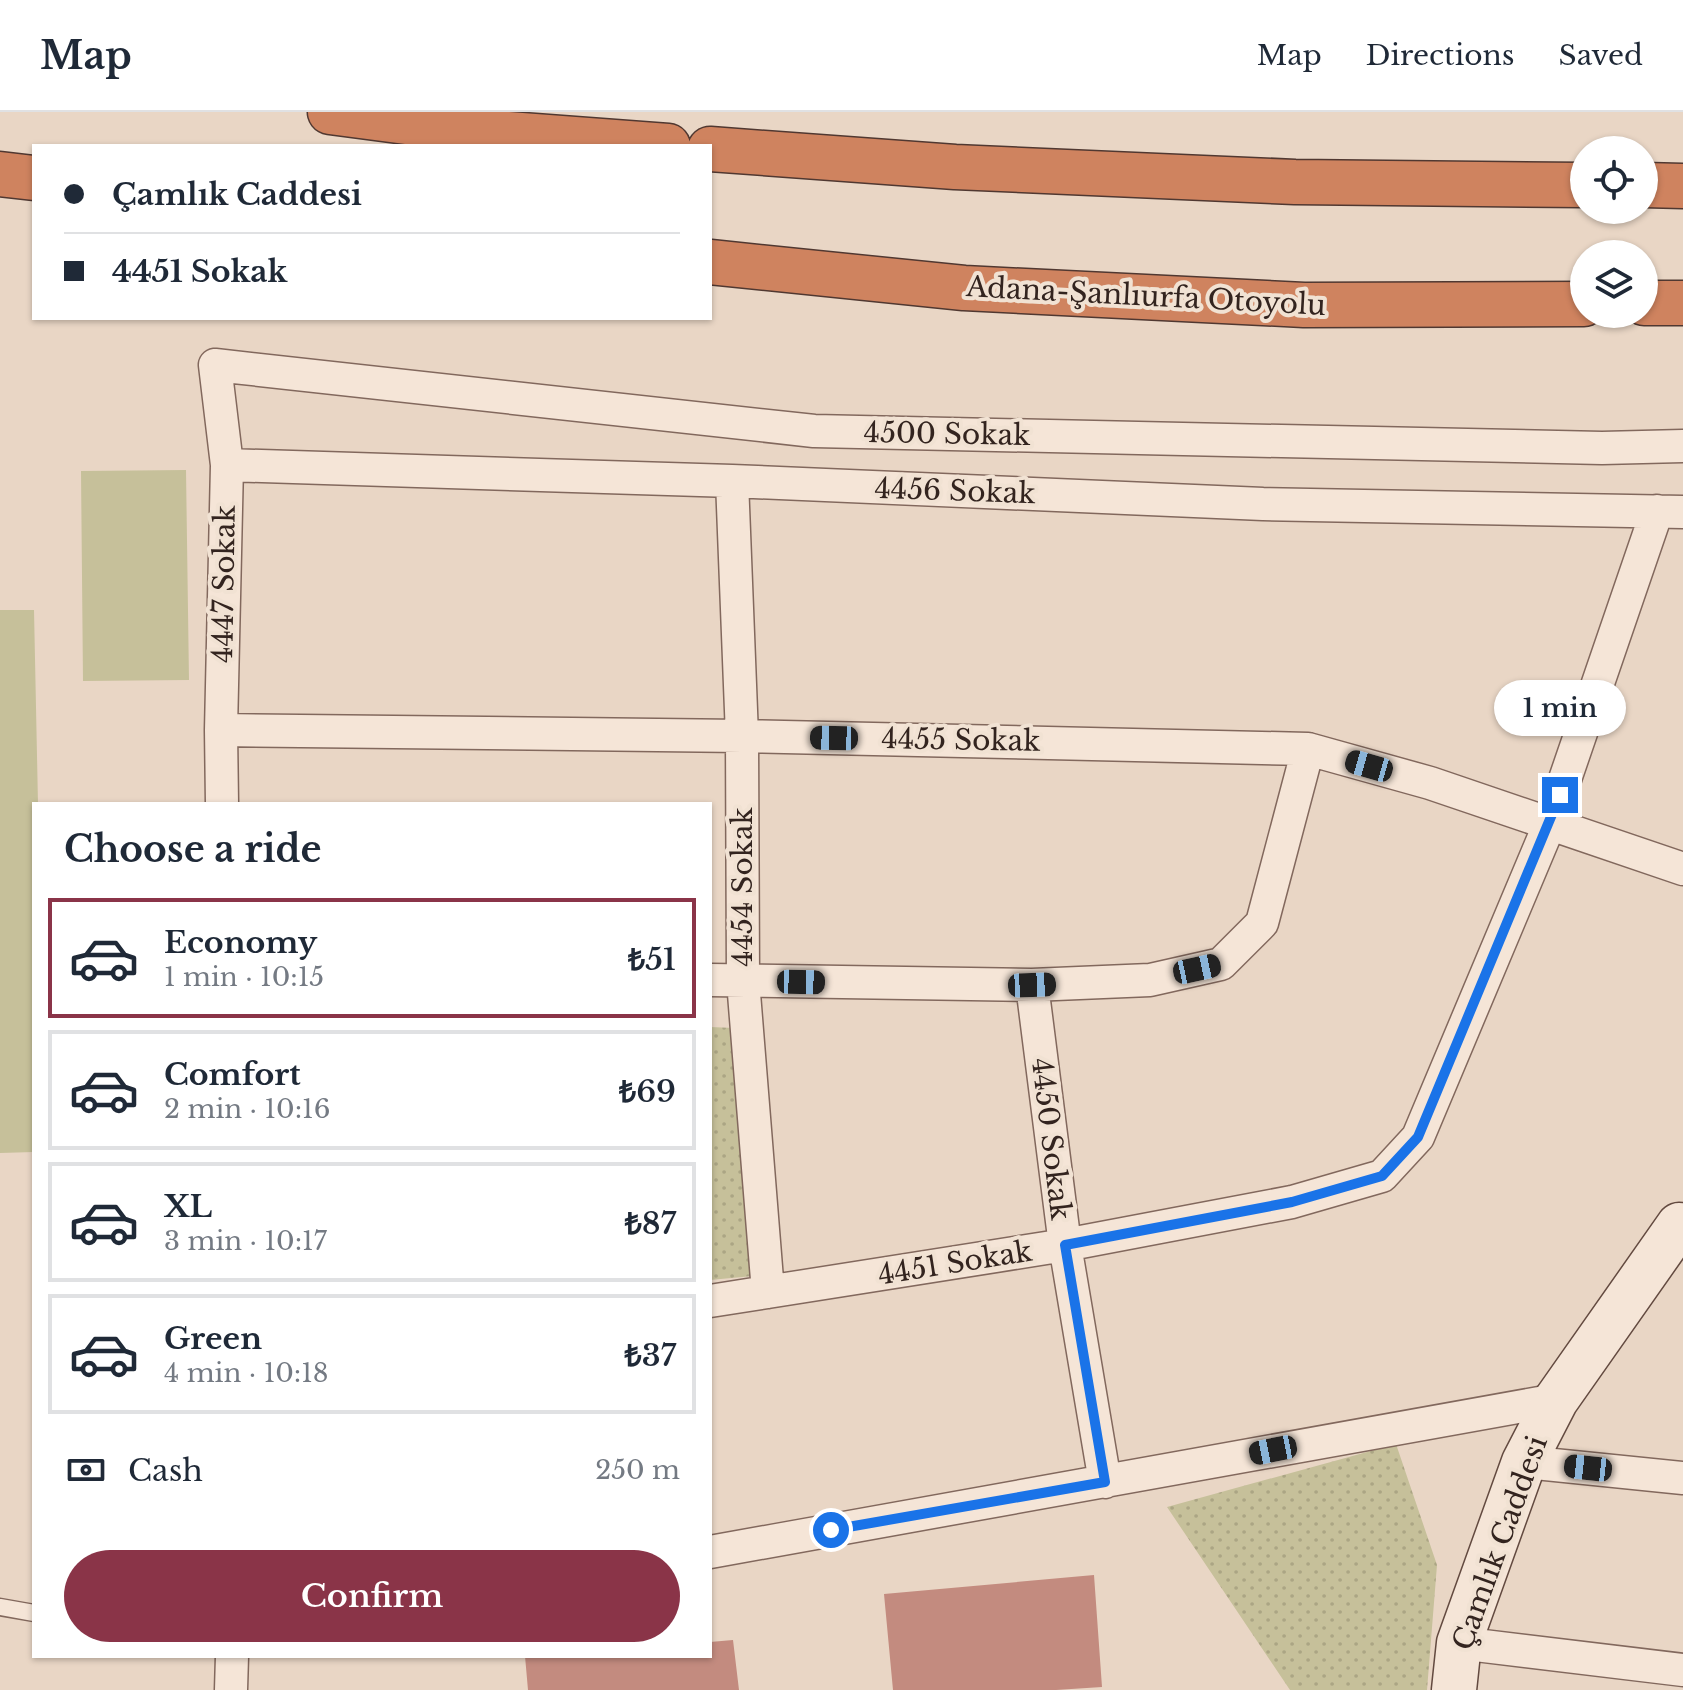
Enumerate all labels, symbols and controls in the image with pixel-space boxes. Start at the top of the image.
text: Map [40,32,132,79]
text: Map [1257,38,1322,73]
text: Directions [1366,38,1515,73]
text: Saved [1559,38,1643,73]
map controls [1570,136,1658,328]
button: locate [1570,136,1658,224]
text: Çamlık Caddesi [112,176,362,213]
button: layers [1570,240,1658,328]
text: 4451 Sokak [112,253,288,290]
street label: Adana-Şanlıurfa Otoyolu [964,269,1327,323]
street label: 4500 Sokak [863,415,1031,453]
street label: 4456 Sokak [874,471,1037,511]
street label: 4447 Sokak [205,504,243,663]
callout: 1 min [1494,679,1626,735]
text: 1 min [1523,692,1597,724]
street label: 4455 Sokak [881,721,1042,759]
car [810,726,858,750]
car [1343,748,1395,784]
route end [1542,777,1578,813]
street label: 4454 Sokak [725,807,760,967]
text: Choose a ride [64,827,321,872]
icon: car [68,922,140,994]
text: Economy [164,924,317,961]
text: ₺51 [628,941,676,978]
car [1171,952,1223,986]
text: 1 min · 10:15 [164,961,324,993]
car [777,970,825,994]
car [1008,972,1056,998]
icon: car [68,1054,140,1126]
text: Comfort [164,1056,301,1093]
street label: 4450 Sokak [1024,1056,1078,1223]
text: ₺69 [619,1073,676,1110]
text: 2 min · 10:16 [164,1093,330,1125]
icon: car [68,1186,140,1258]
text: XL [164,1188,212,1225]
text: ₺87 [625,1205,676,1242]
text: 3 min · 10:17 [164,1225,327,1257]
street label: 4451 Sokak [875,1233,1035,1292]
icon: car [68,1318,140,1390]
text: Green [164,1320,262,1357]
text: ₺37 [625,1337,676,1374]
text: 4 min · 10:18 [164,1357,329,1389]
street label: Çamlık Caddesi [1445,1431,1555,1655]
car [1247,1434,1299,1466]
icon: cash [64,1448,108,1492]
text: Cash [128,1452,203,1489]
text: 250 m [595,1454,680,1486]
car [1563,1454,1613,1482]
route start [813,1512,849,1548]
button: Confirm [64,1550,680,1642]

